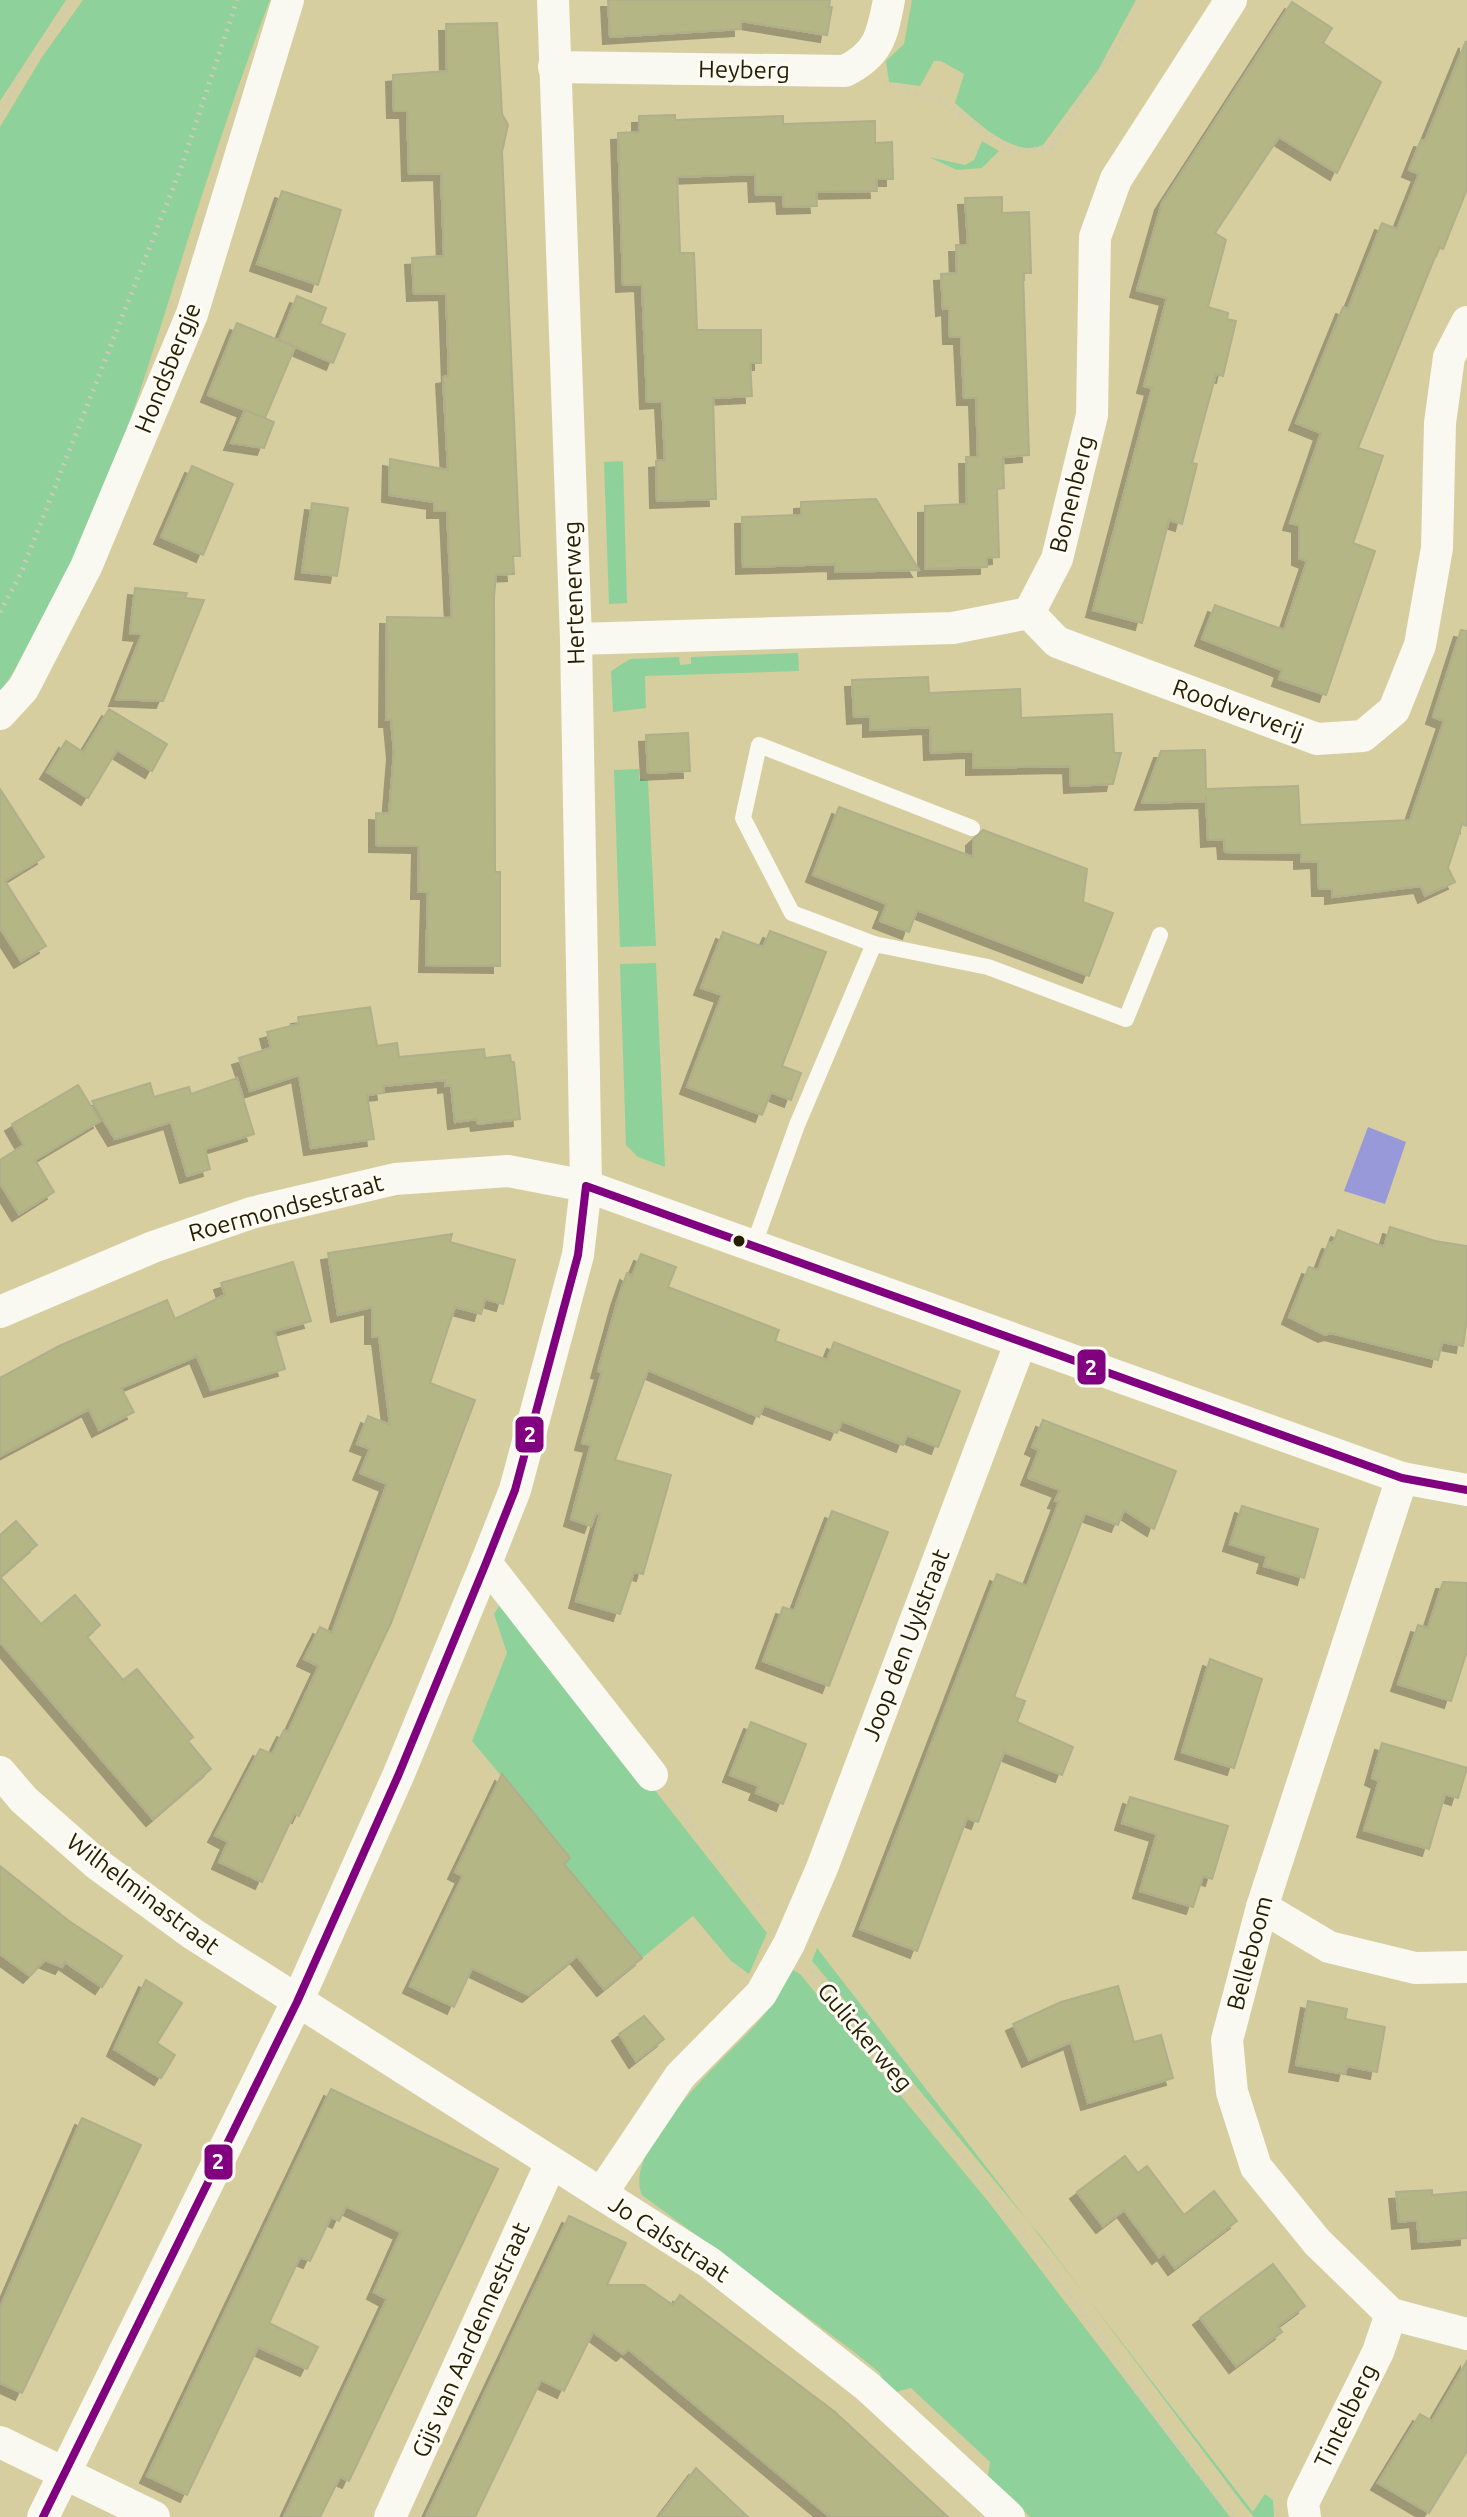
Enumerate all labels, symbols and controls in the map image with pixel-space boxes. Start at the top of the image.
street label: Heyberg [698,55,790,84]
street label: Hondsbergje [129,299,206,437]
street label: Bonenberg [1044,432,1099,555]
street label: Hertenerweg [557,521,590,665]
street label: Roodververij [1169,673,1307,746]
street label: Roermondsestraat [186,1168,387,1247]
unlabelled marker [731,1233,747,1249]
line badge: 2 [1076,1348,1107,1386]
text: 2 [1085,1354,1097,1379]
line badge: 2 [514,1415,545,1454]
text: 2 [524,1421,536,1446]
street label: Joop den Uylstraat [857,1545,955,1745]
street label: Wilhelminastraat [62,1828,225,1960]
street label: Belleboom [1221,1893,1278,2013]
street label: Gulickerweg [812,1977,919,2096]
line badge: 2 [203,2143,234,2181]
text: 2 [212,2148,224,2173]
street label: Jo Calsstraat [604,2190,735,2288]
street label: Gijs van Aardennestraat [406,2217,535,2462]
street label: Tintelberg [1309,2359,1382,2472]

